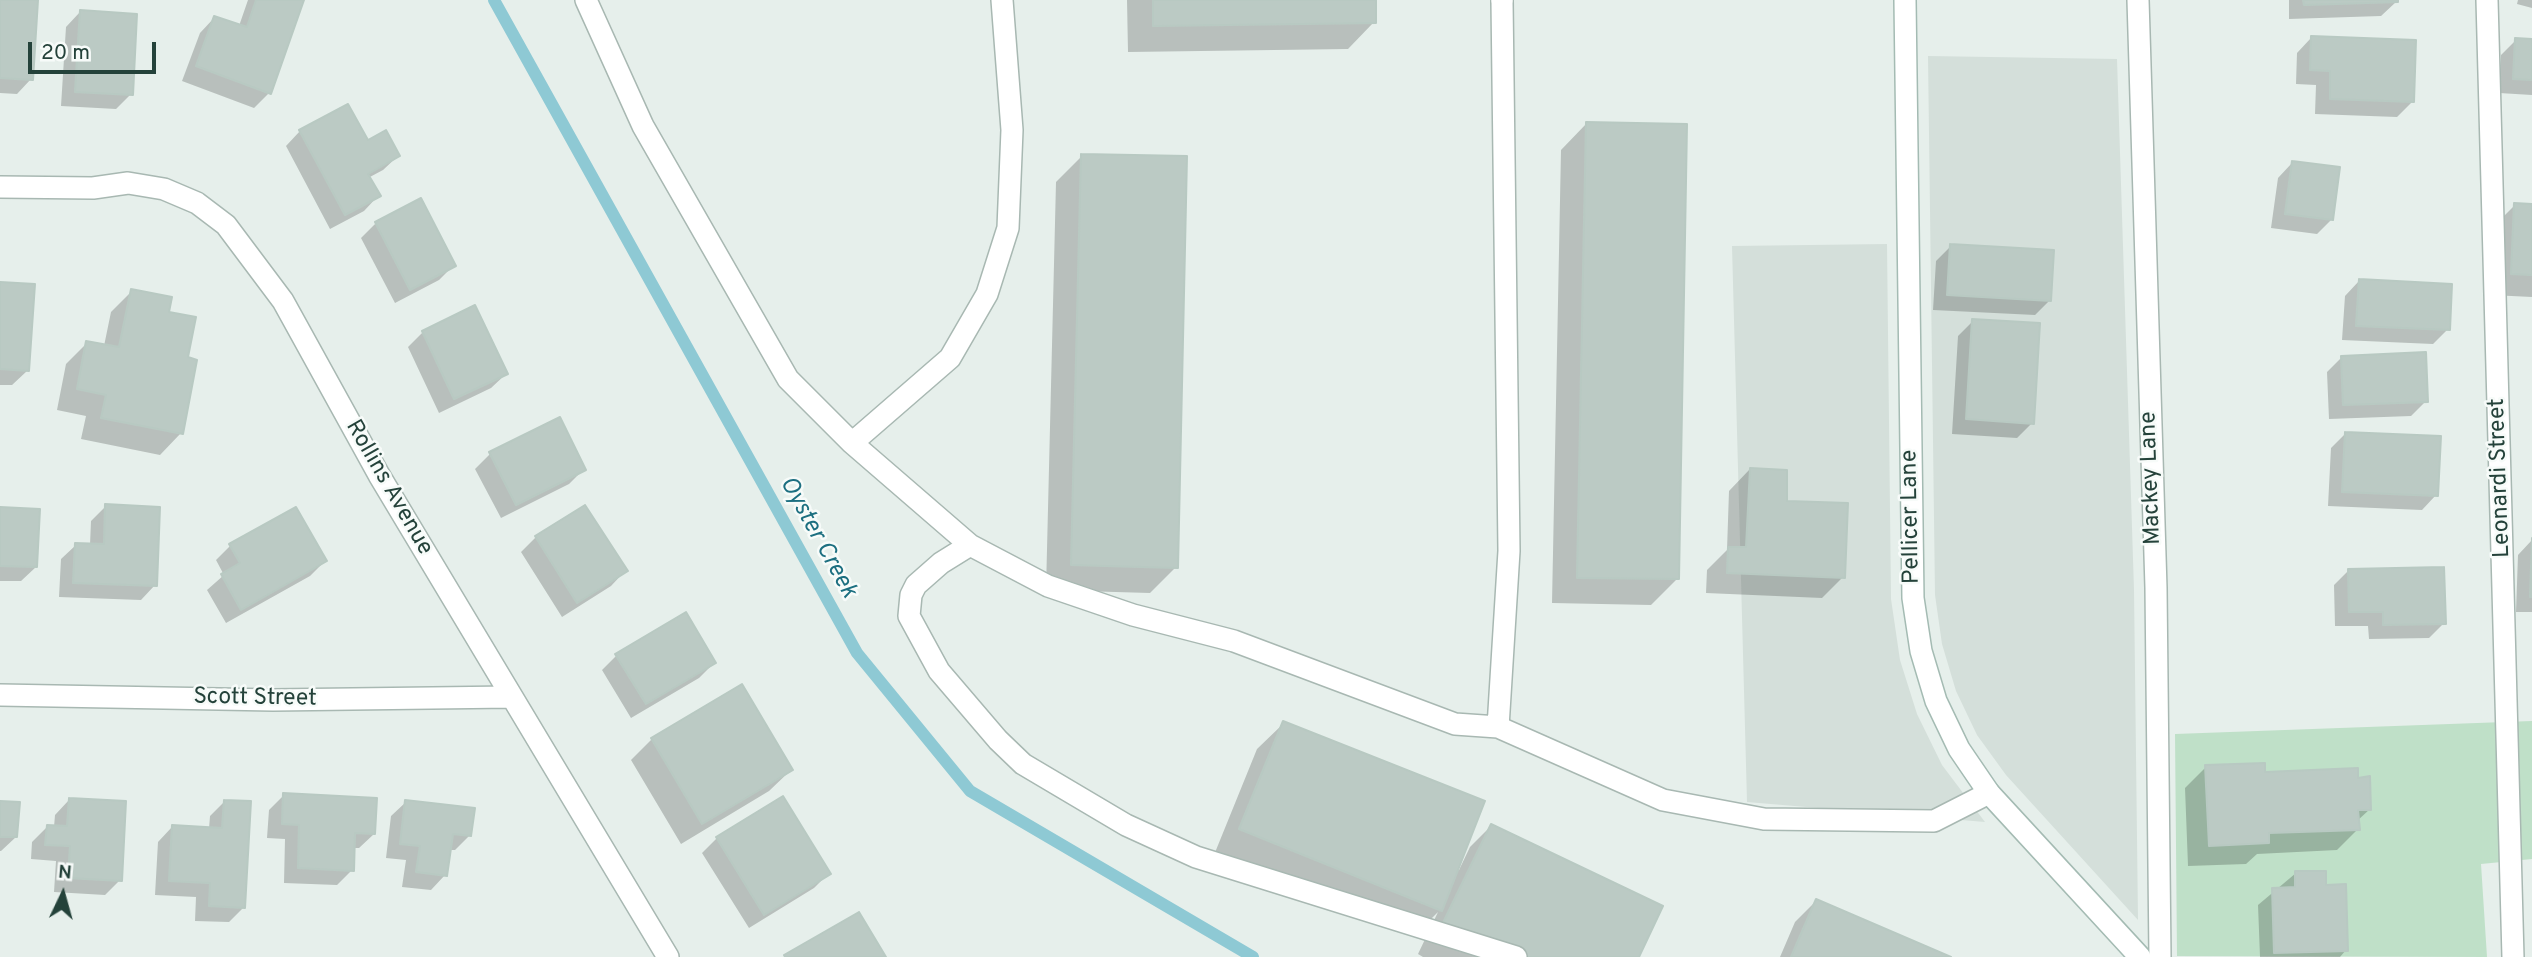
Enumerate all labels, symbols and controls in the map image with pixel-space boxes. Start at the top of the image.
scale bar [32,28,159,72]
text: 20 m [41,40,90,67]
street label: Leonardi Street [2484,398,2518,558]
street label: Mackey Lane [2136,411,2168,545]
street label: Rollins Avenue [338,416,438,560]
street label: Pellicer Lane [1897,450,1927,584]
water label: Oyster Creek [772,472,862,604]
street label: Scott Street [193,684,317,714]
north arrow [28,859,98,929]
text: N [57,861,73,886]

